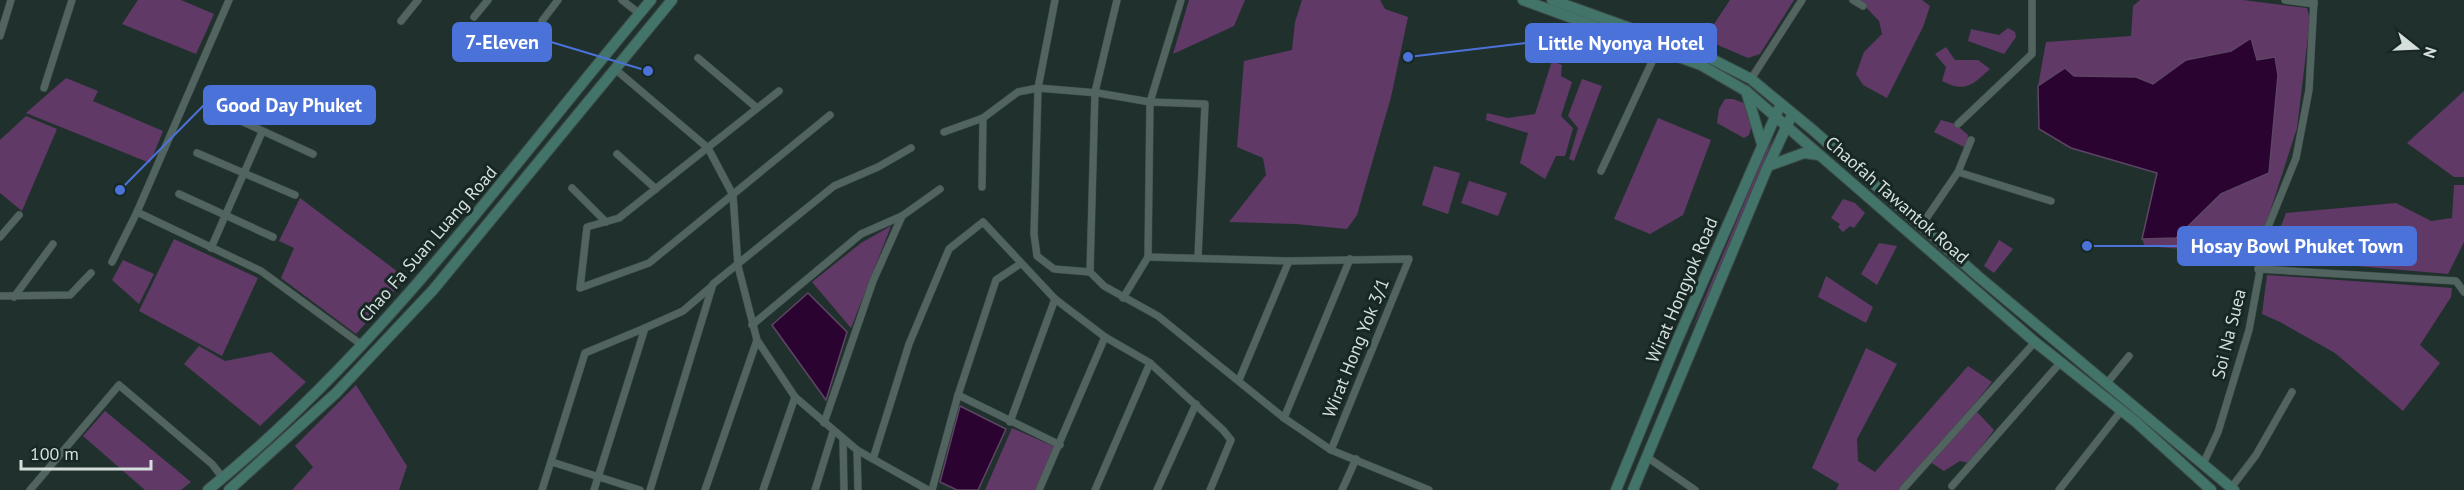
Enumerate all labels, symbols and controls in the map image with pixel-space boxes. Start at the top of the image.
north arrow [2386,18,2446,78]
callout: 7-Eleven [453,23,551,61]
callout: Little Nyonya Hotel [1526,24,1716,62]
text: 7-Eleven [465,29,539,55]
text: Little Nyonya Hotel [1538,30,1704,56]
text: N [2419,45,2441,61]
callout: Good Day Phuket [204,86,375,124]
text: Good Day Phuket [216,92,362,118]
street label: Chaofah Tawantok Road [1821,131,1974,268]
street label: Chao Fa Suan Luang Road [354,161,502,326]
street label: Wirat Hongyok Road [1641,214,1723,366]
callout: Hosay Bowl Phuket Town [2178,227,2416,265]
text: Hosay Bowl Phuket Town [2191,233,2403,259]
street label: Wirat Hong Yok 3/1 [1317,275,1394,421]
street label: Soi Na Suea [2206,286,2251,381]
scale bar [21,433,152,471]
text: 100 m [30,442,79,465]

